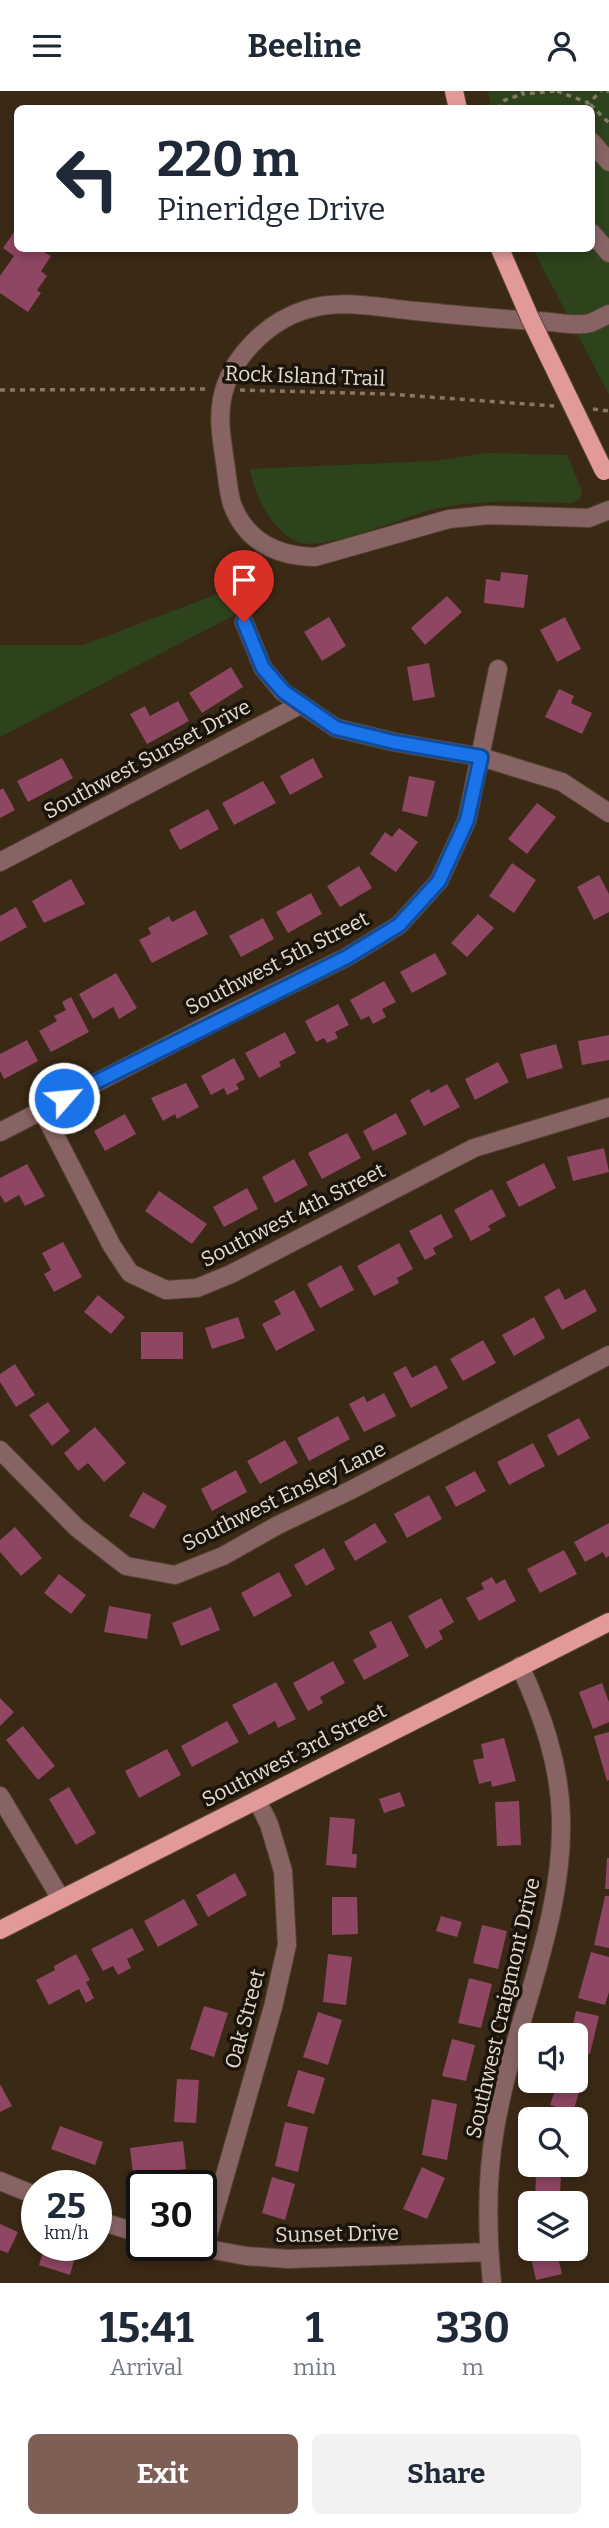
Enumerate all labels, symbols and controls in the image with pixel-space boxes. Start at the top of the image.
icon: menu [28,27,66,65]
text: Beeline [248,27,361,65]
icon: person [543,27,581,65]
text: 220 m [157,130,299,189]
icon: left [42,133,133,224]
text: Pineridge Drive [157,190,386,228]
street label: Rock Island Trail [224,360,386,392]
pin [214,550,274,622]
icon: arrive [225,561,263,599]
street label: Southwest Sunset Drive [39,693,255,825]
street label: Southwest 5th Street [181,905,373,1020]
position arrow [27,1061,101,1135]
street label: Southwest 4th Street [197,1157,390,1273]
street label: Southwest Ensley Lane [178,1435,390,1557]
street label: Southwest 3rd Street [198,1697,391,1813]
street label: Southwest Craigmont Drive [460,1875,546,2141]
street label: Oak Street [219,1966,271,2072]
map controls [518,2023,588,2261]
button: sound [518,2023,588,2093]
button: search [518,2107,588,2177]
speed limit sign: 30 [126,2170,217,2261]
text: 25 [47,2185,86,2227]
button: layers [518,2191,588,2261]
street label: Sunset Drive [275,2220,399,2248]
text: km/h [44,2222,89,2244]
text: 15:41 [99,2303,194,2353]
text: 1 [306,2303,324,2353]
text: 330 [435,2303,510,2353]
text: Arrival [110,2353,183,2381]
text: min [293,2353,336,2381]
text: m [462,2353,484,2381]
button: Exit [28,2434,298,2514]
button: Share [312,2434,581,2514]

